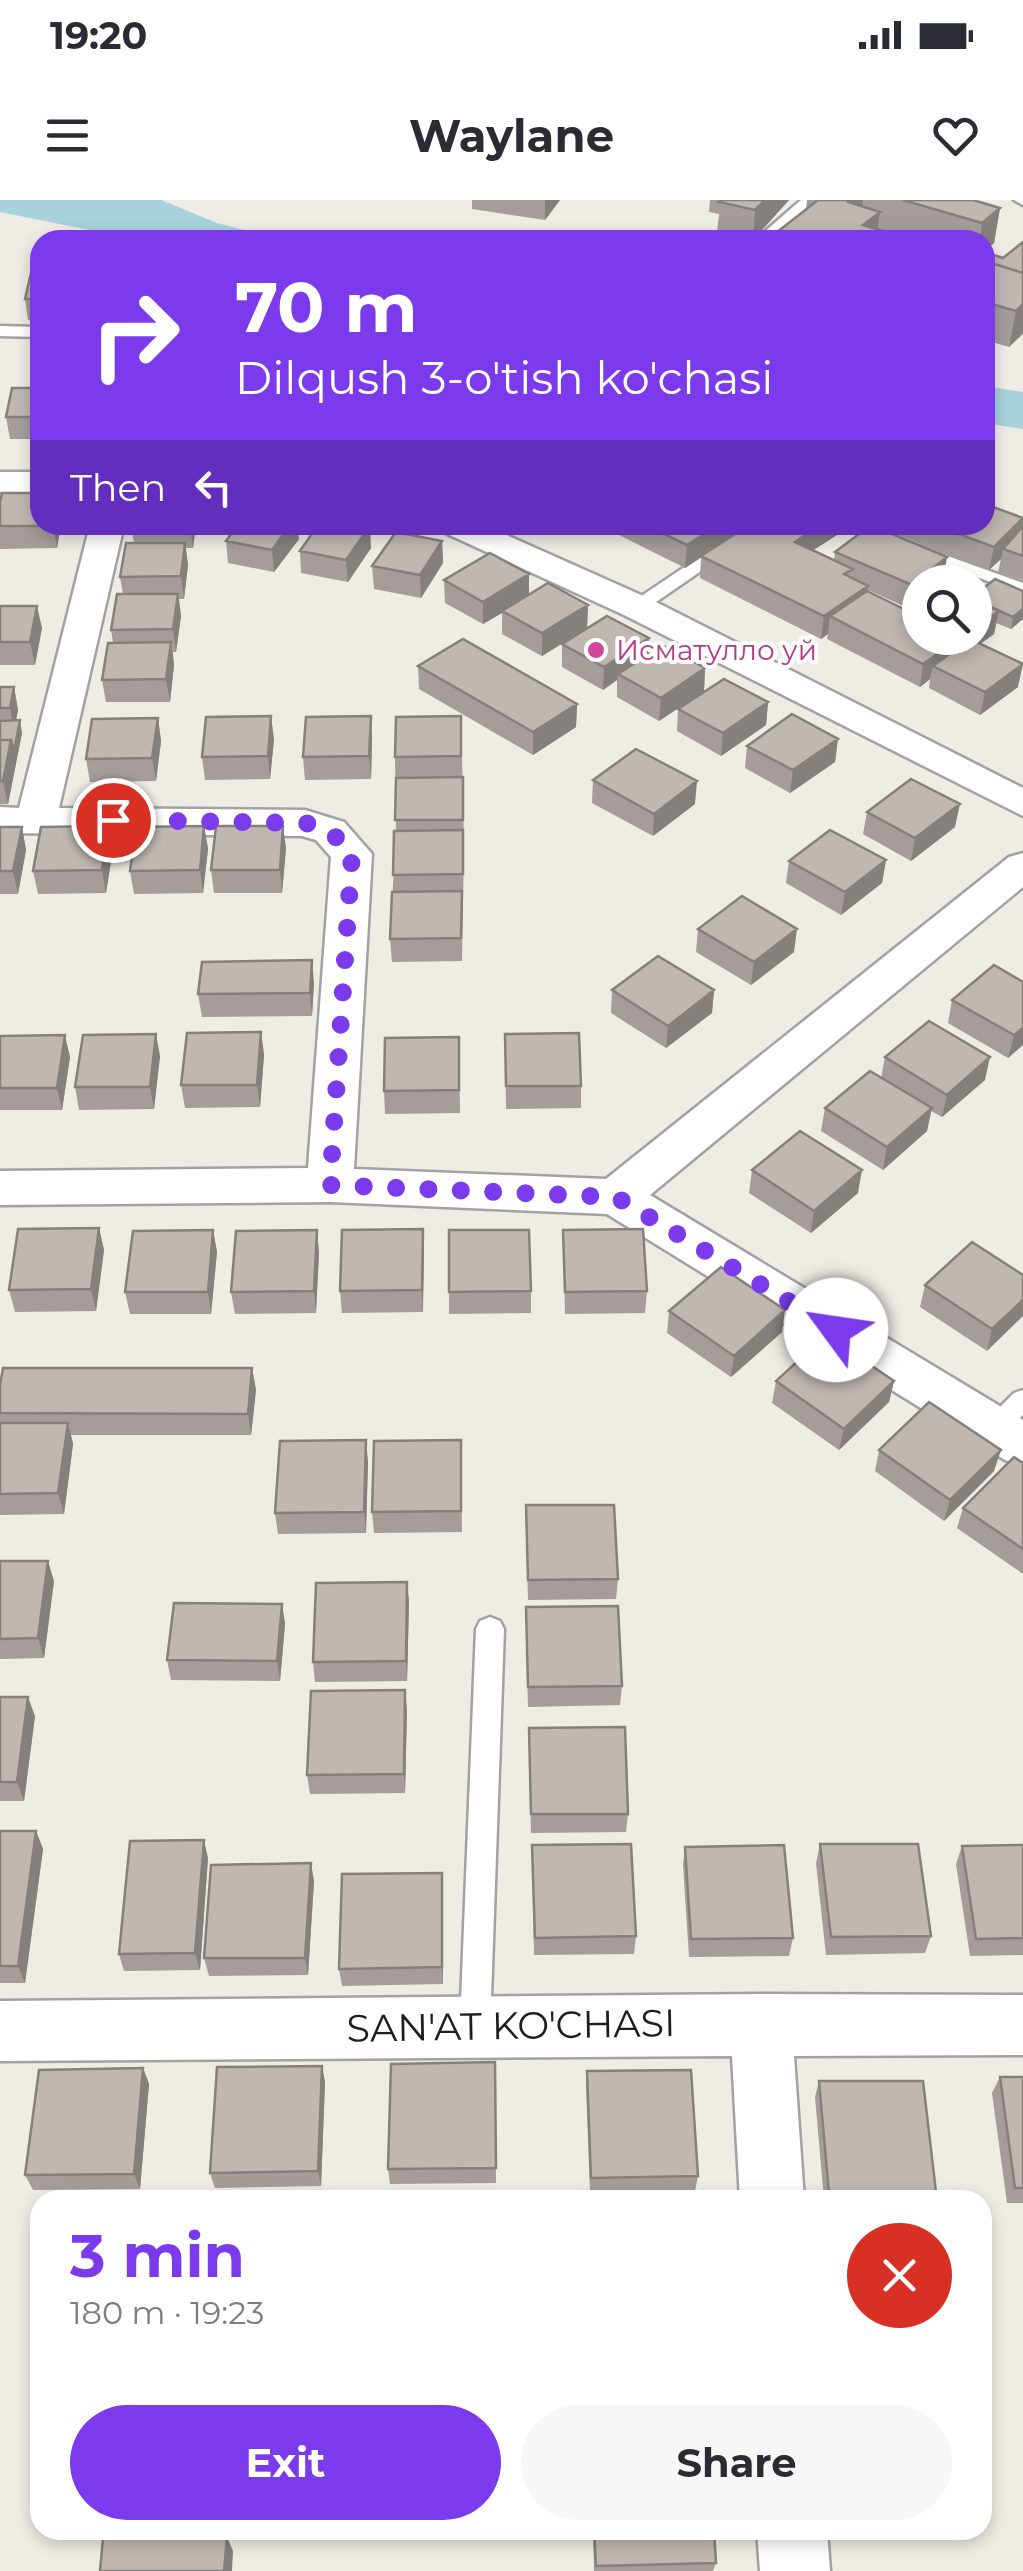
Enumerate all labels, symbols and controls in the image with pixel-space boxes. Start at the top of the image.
text: 19:20 [50,12,147,59]
icon: menu [40,108,95,163]
text: Waylane [409,108,614,163]
icon: heart [928,108,983,163]
text: 70 m [235,264,418,350]
icon: right [70,270,200,400]
text: Dilqush 3-o'tish ko'chasi [235,350,773,405]
icon: left [186,460,241,515]
text: Then [70,464,166,511]
map controls [902,565,992,655]
button: search [902,565,992,655]
place label: Исматулло уй [616,633,817,667]
marker: Исматулло уй [585,639,607,661]
pin [71,778,156,863]
icon: arrive [86,793,141,848]
position arrow [784,1278,888,1382]
street label: SAN'AT KO'CHASI [346,1999,676,2052]
text: 3 min [70,2219,245,2292]
button: close [847,2223,952,2328]
text: 180 m · 19:23 [70,2293,264,2332]
button: Exit [70,2405,501,2520]
button: Share [521,2405,952,2520]

